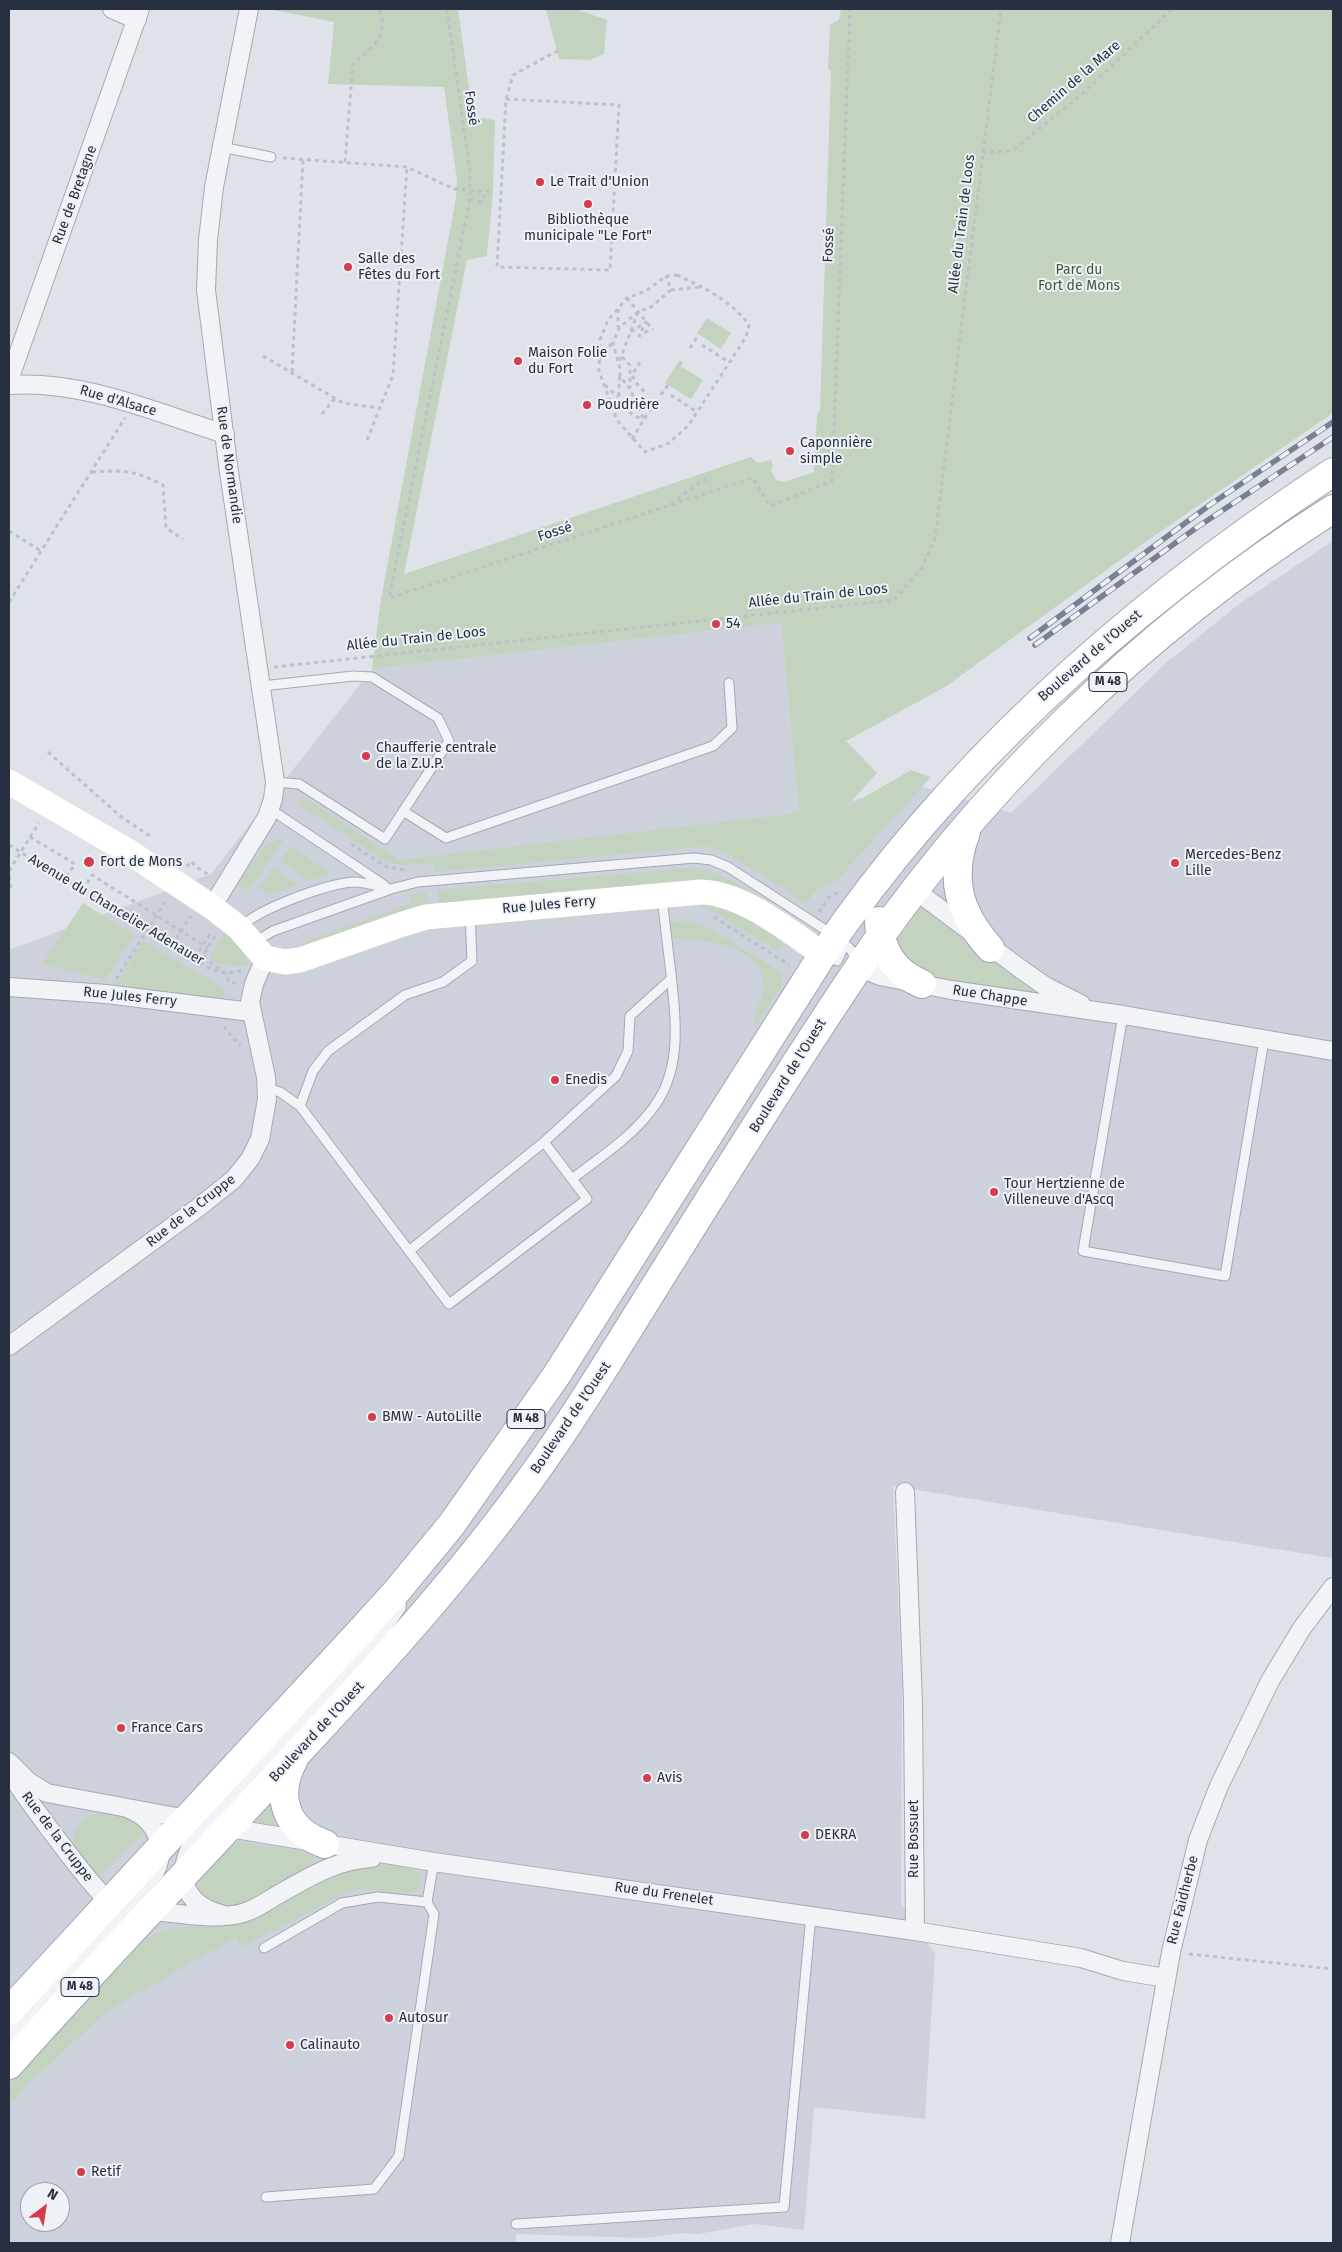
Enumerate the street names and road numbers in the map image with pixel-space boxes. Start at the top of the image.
street label: Chemin de la Mare [1024,37,1124,127]
street label: Fossé [460,89,482,127]
street label: Rue de Bretagne [49,143,101,247]
street label: Allée du Train de Loos [945,154,979,294]
street label: Fossé [820,227,838,263]
street label: Rue d'Alsace [78,382,158,420]
street label: Rue de Normandie [212,405,246,525]
street label: Fossé [536,519,574,545]
street label: Allée du Train de Loos [748,580,888,612]
street label: Boulevard de l'Ouest [1035,607,1145,705]
street label: Allée du Train de Loos [346,623,486,655]
road number: M 48 [1089,672,1127,692]
street label: Avenue du Chancelier Adenauer [25,851,207,969]
street label: Rue Jules Ferry [501,893,597,917]
street label: Rue Chappe [951,982,1029,1010]
street label: Rue Jules Ferry [82,984,178,1010]
street label: Boulevard de l'Ouest [746,1016,830,1136]
street label: Rue de la Cruppe [143,1171,239,1251]
street label: Boulevard de l'Ouest [527,1359,615,1477]
road number: M 48 [507,1410,545,1428]
street label: Boulevard de l'Ouest [266,1678,368,1786]
street label: Rue de la Cruppe [18,1789,96,1885]
street label: Rue Bossuet [906,1800,922,1878]
street label: Rue Faidherbe [1164,1854,1202,1946]
street label: Rue du Frenelet [613,1879,715,1909]
road number: M 48 [61,1978,99,1996]

